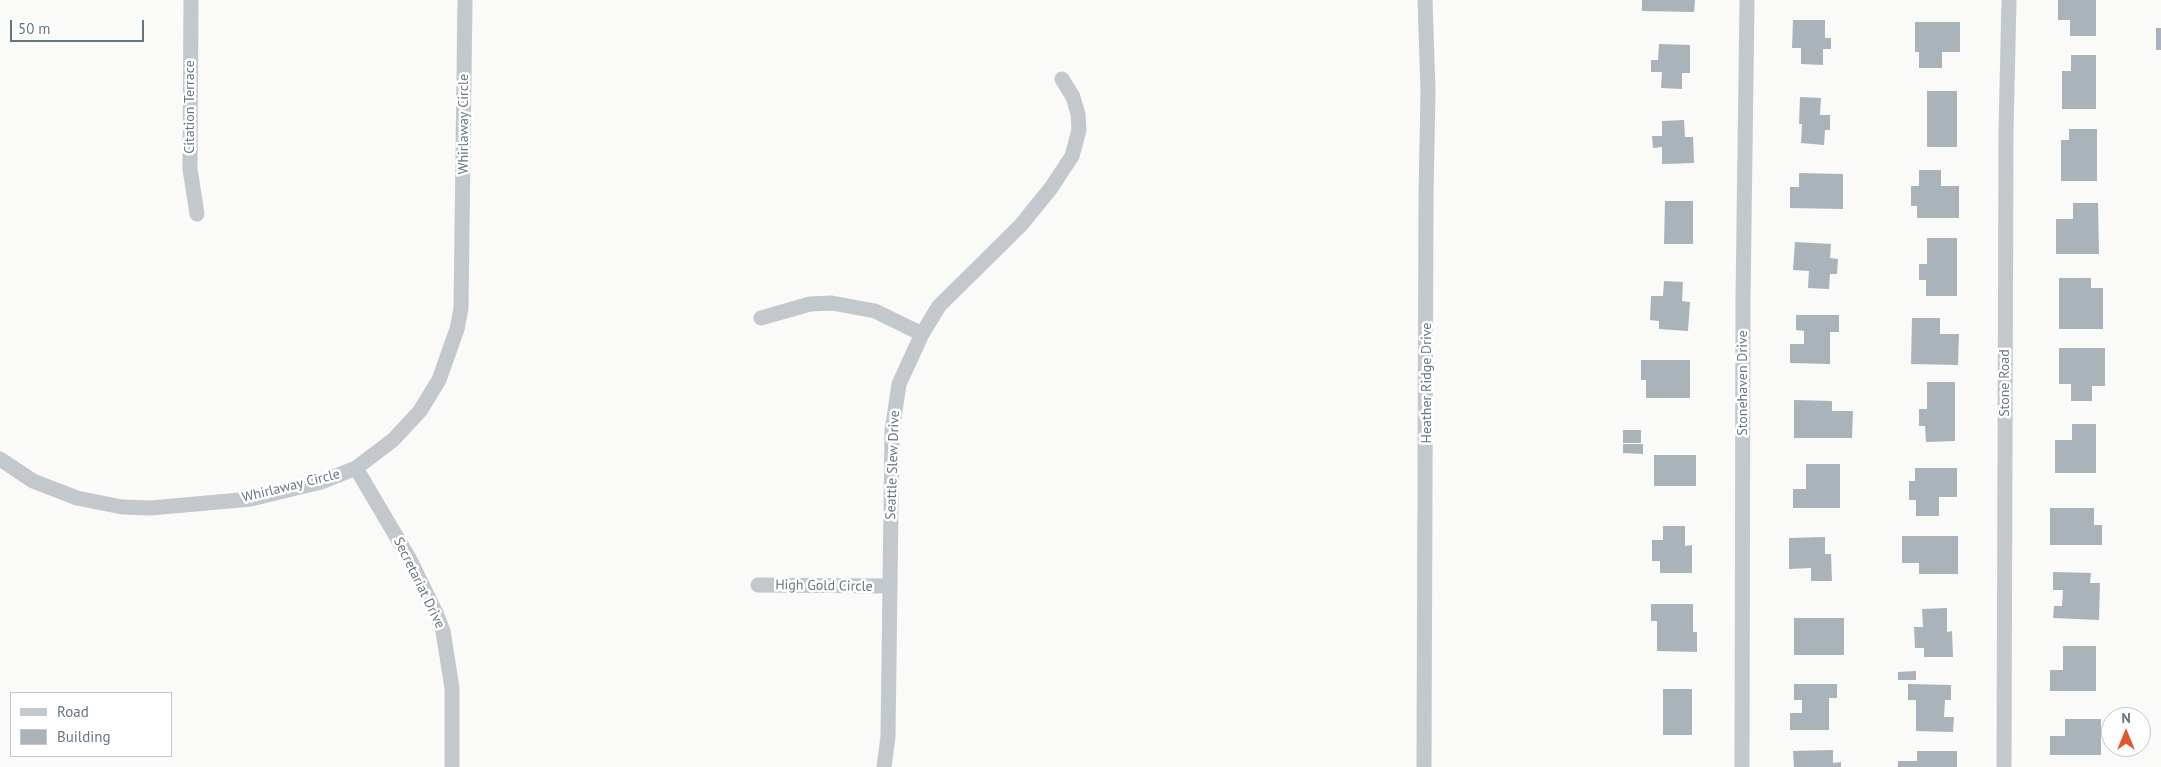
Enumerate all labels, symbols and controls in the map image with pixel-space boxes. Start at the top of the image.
scale bar [12,10,146,42]
text: 50 m [18,19,51,38]
street label: Citation Terrace [182,60,198,154]
street label: Whirlaway Circle [456,74,472,174]
street label: Heather Ridge Drive [1419,323,1435,443]
street label: Stonehaven Drive [1735,330,1751,436]
street label: Stone Road [1997,349,2013,417]
street label: Seattle Slew Drive [883,410,903,520]
street label: Whirlaway Circle [240,466,342,506]
street label: Secretariat Drive [390,535,448,631]
street label: High Gold Circle [775,577,873,595]
legend [10,692,172,757]
text: Road [57,702,89,721]
north arrow [2101,707,2151,757]
text: N [2121,709,2131,727]
text: Building [57,727,111,746]

